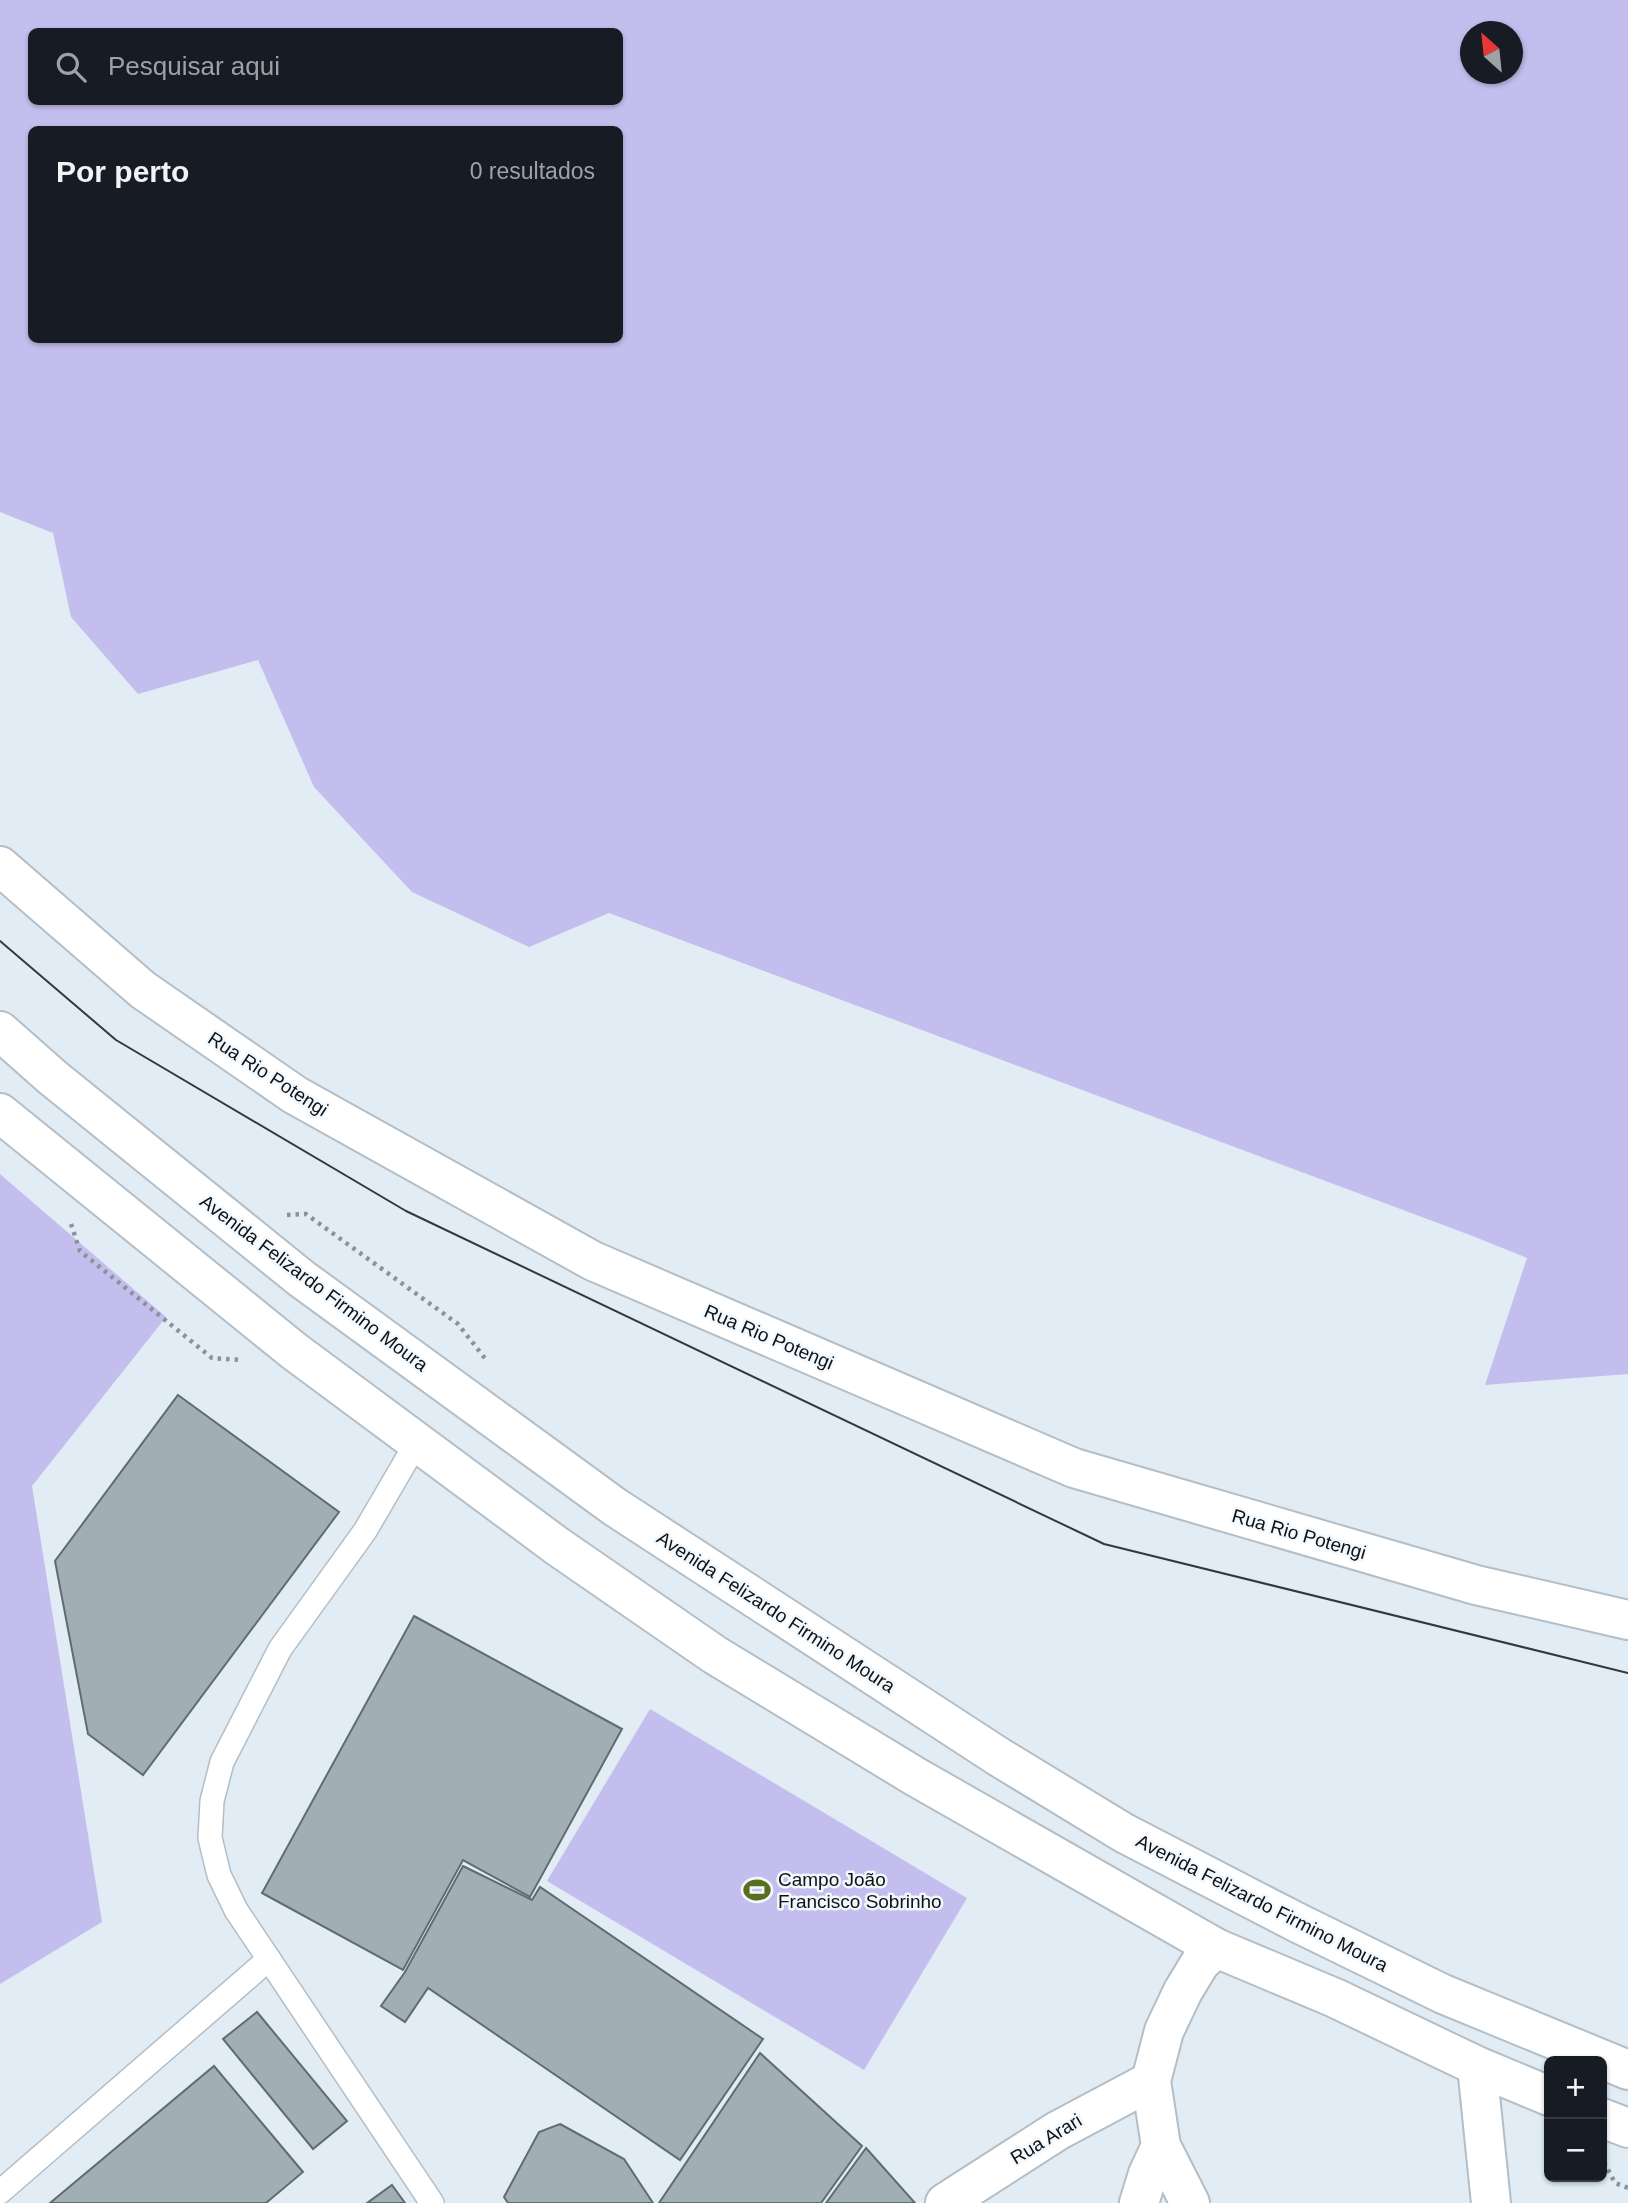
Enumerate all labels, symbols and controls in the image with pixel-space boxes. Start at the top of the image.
north arrow [1460,21,1523,84]
search box [28,28,623,105]
icon: search [52,48,90,86]
text: Pesquisar aqui [108,51,280,81]
text: Por perto [56,155,189,188]
text: 0 resultados [470,158,595,184]
street label: Rua Rio Potengi [204,1028,332,1120]
street label: Avenida Felizardo Firmino Moura [196,1191,432,1376]
street label: Rua Rio Potengi [701,1300,837,1374]
street label: Rua Rio Potengi [1230,1505,1368,1563]
street label: Avenida Felizardo Firmino Moura [653,1527,899,1697]
street label: Avenida Felizardo Firmino Moura [1133,1830,1392,1976]
place label: Campo João Francisco Sobrinho [778,1869,942,1912]
sports icon: Campo João Francisco Sobrinho [742,1875,772,1905]
map controls [1544,2056,1607,2182]
button: + [1544,2056,1607,2119]
street label: Rua Arari [1007,2110,1085,2168]
button: − [1544,2119,1607,2182]

